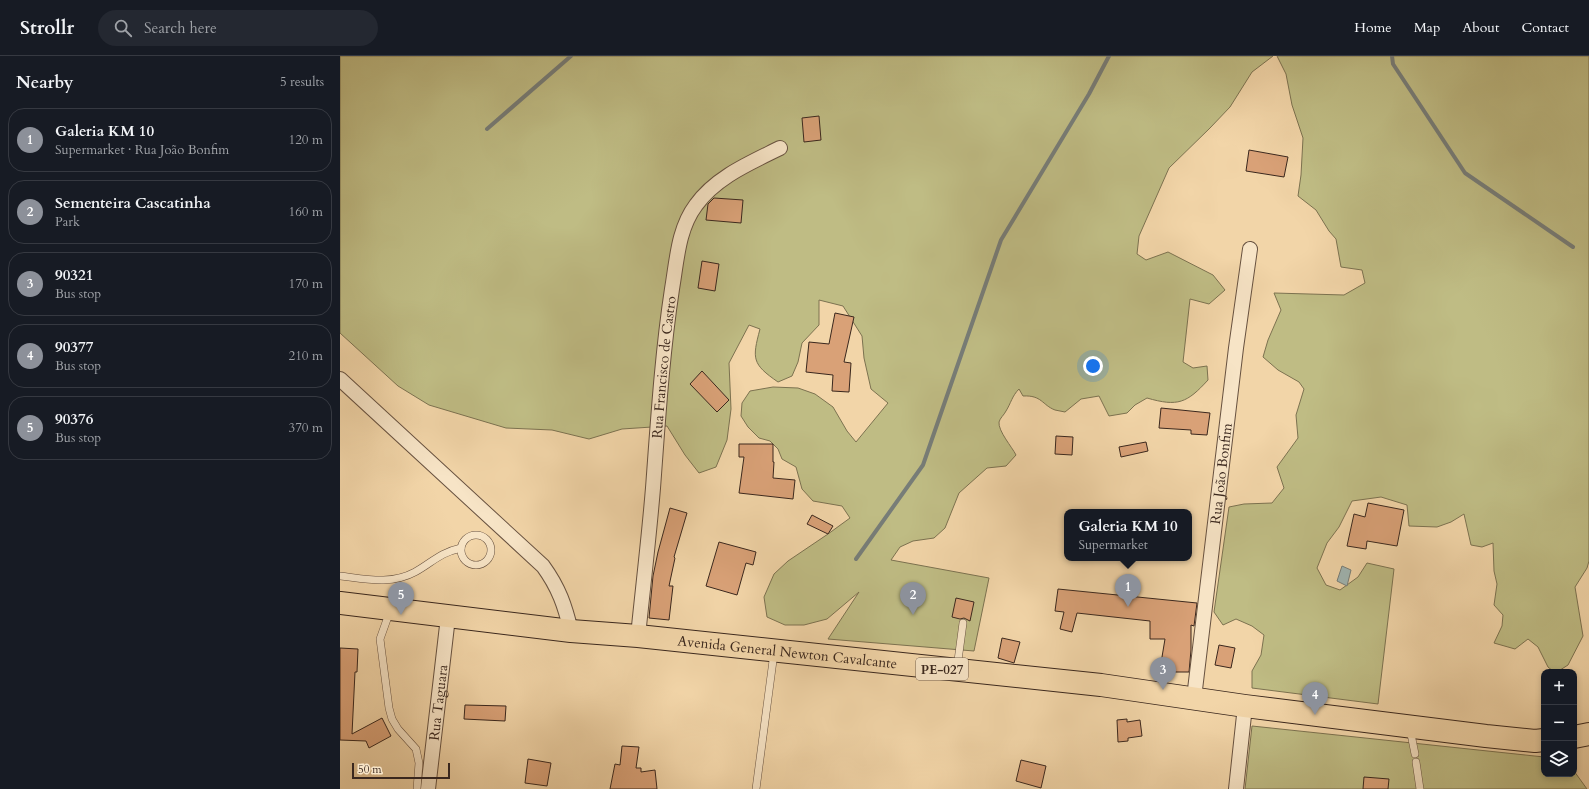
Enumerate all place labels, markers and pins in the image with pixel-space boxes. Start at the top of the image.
pin: 1 [1115,574,1141,607]
pin: 5 [388,582,414,615]
pin: 2 [900,582,926,615]
pin: 3 [1150,657,1176,690]
pin: 4 [1302,682,1328,715]

